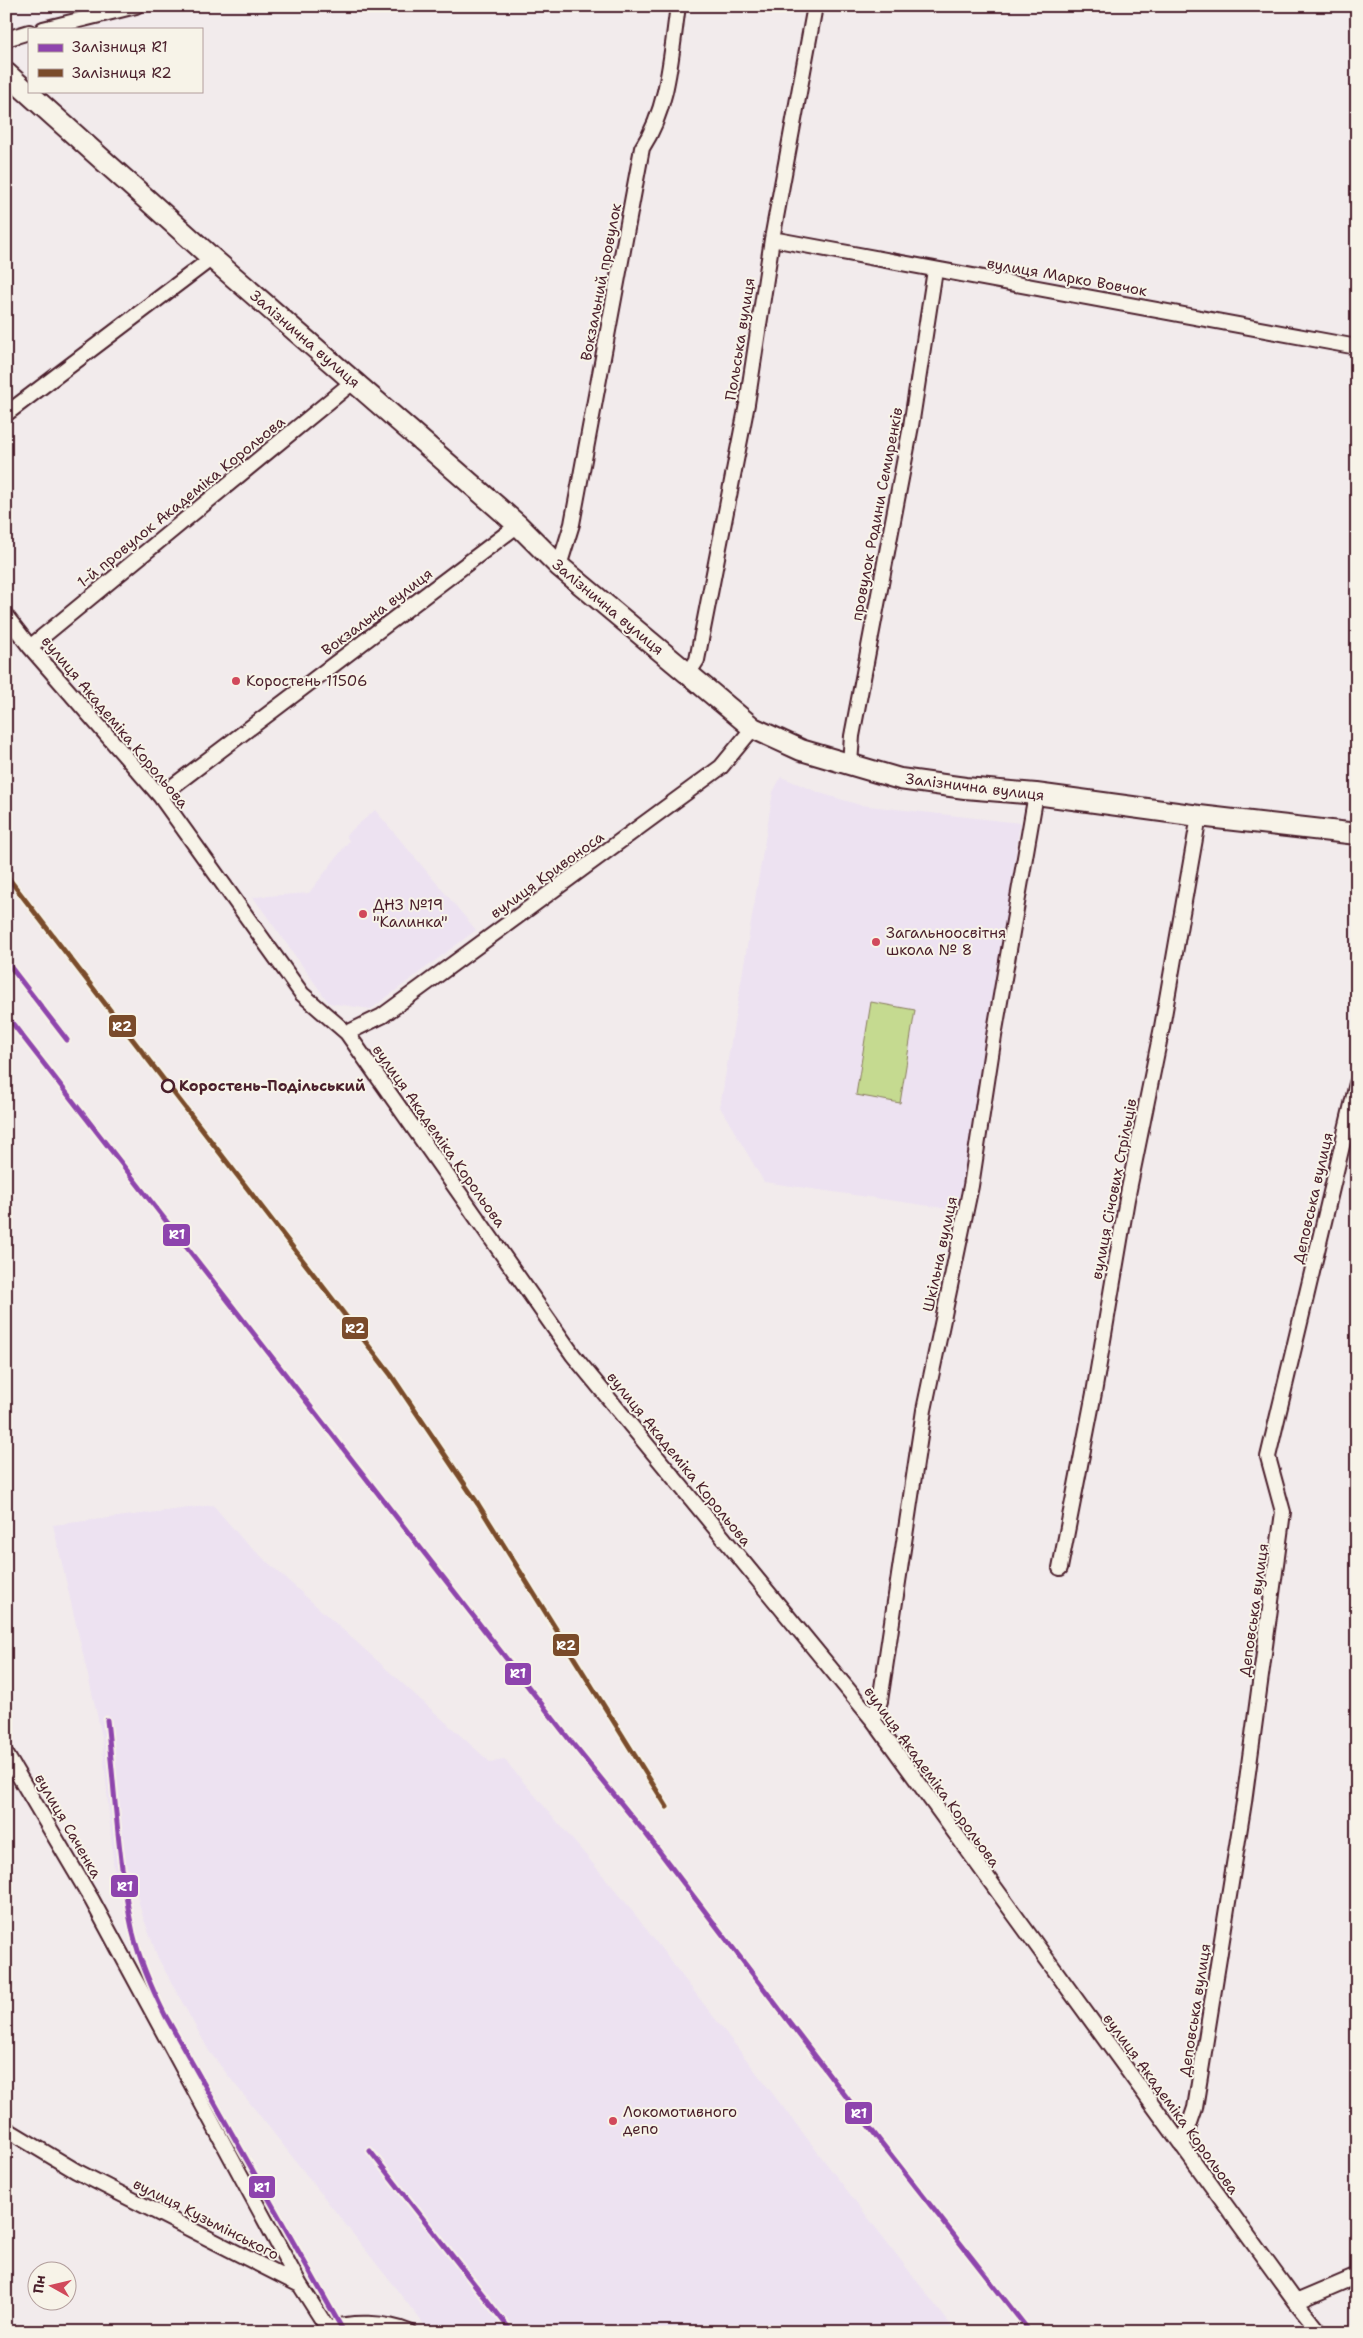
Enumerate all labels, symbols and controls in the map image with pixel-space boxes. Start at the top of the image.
legend [28,28,202,92]
text: Залізниця R1 [72,37,168,57]
text: Залізниця R2 [72,63,172,83]
street label: Вокзальний провулок [576,201,626,362]
street label: вулиця Марко Вовчок [985,253,1149,301]
street label: Польська вулиця [720,276,760,402]
street label: Залізнична вулиця [246,286,364,392]
street label: провулок Родини Семиренків [846,405,908,622]
street label: 1-й провулок Академіка Корольова [73,411,290,592]
street label: Залізнична вулиця [548,554,668,660]
street label: Вокзальна вулиця [317,564,437,660]
street label: вулиця Академіка Корольова [37,632,193,813]
place label: Коростень 11506 [246,671,368,691]
marker: Коростень 11506 [230,675,242,687]
street label: Залізнична вулиця [904,769,1046,805]
street label: вулиця Кривоноса [486,827,608,923]
place label: ДНЗ №19 "Калинка" [373,895,448,932]
marker: ДНЗ №19 "Калинка" [357,908,369,920]
place label: Загальноосвітня школа № 8 [886,923,1006,960]
marker: Загальноосвітня школа № 8 [870,936,882,948]
line badge: R2 [108,1014,137,1038]
text: R2 [112,1017,132,1035]
street label: вулиця Академіка Корольова [368,1041,510,1232]
place label: Коростень-Подільський [179,1076,366,1096]
marker: Коростень-Подільський [161,1079,175,1093]
street label: вулиця Січових Стрільців [1087,1097,1141,1281]
street label: Деповська вулиця [1288,1130,1338,1266]
street label: Шкільна вулиця [918,1194,962,1314]
line badge: R1 [162,1223,191,1247]
text: R1 [169,1225,185,1243]
line badge: R2 [341,1316,369,1340]
text: R2 [345,1319,365,1337]
street label: вулиця Академіка Корольова [602,1368,756,1551]
street label: Деповська вулиця [1235,1542,1273,1678]
line badge: R2 [552,1633,580,1657]
text: R2 [556,1636,576,1654]
line badge: R1 [504,1662,532,1686]
text: R1 [510,1664,526,1682]
street label: вулиця Академіка Корольова [860,1682,1005,1872]
street label: вулиця Саченка [30,1770,106,1882]
line badge: R1 [110,1874,139,1898]
text: R1 [117,1877,133,1895]
street label: Деповська вулиця [1175,1942,1215,2078]
street label: вулиця Академіка Корольова [1099,2009,1244,2199]
line badge: R1 [844,2101,873,2125]
place label: Локомотивного депо [623,2102,737,2139]
text: R1 [851,2104,867,2122]
marker: Локомотивного депо [607,2115,619,2127]
street label: вулиця Кузьмінського [130,2174,282,2264]
line badge: R1 [248,2175,276,2199]
text: R1 [254,2178,270,2196]
north arrow [28,2260,78,2310]
text: Пн [29,2274,49,2295]

